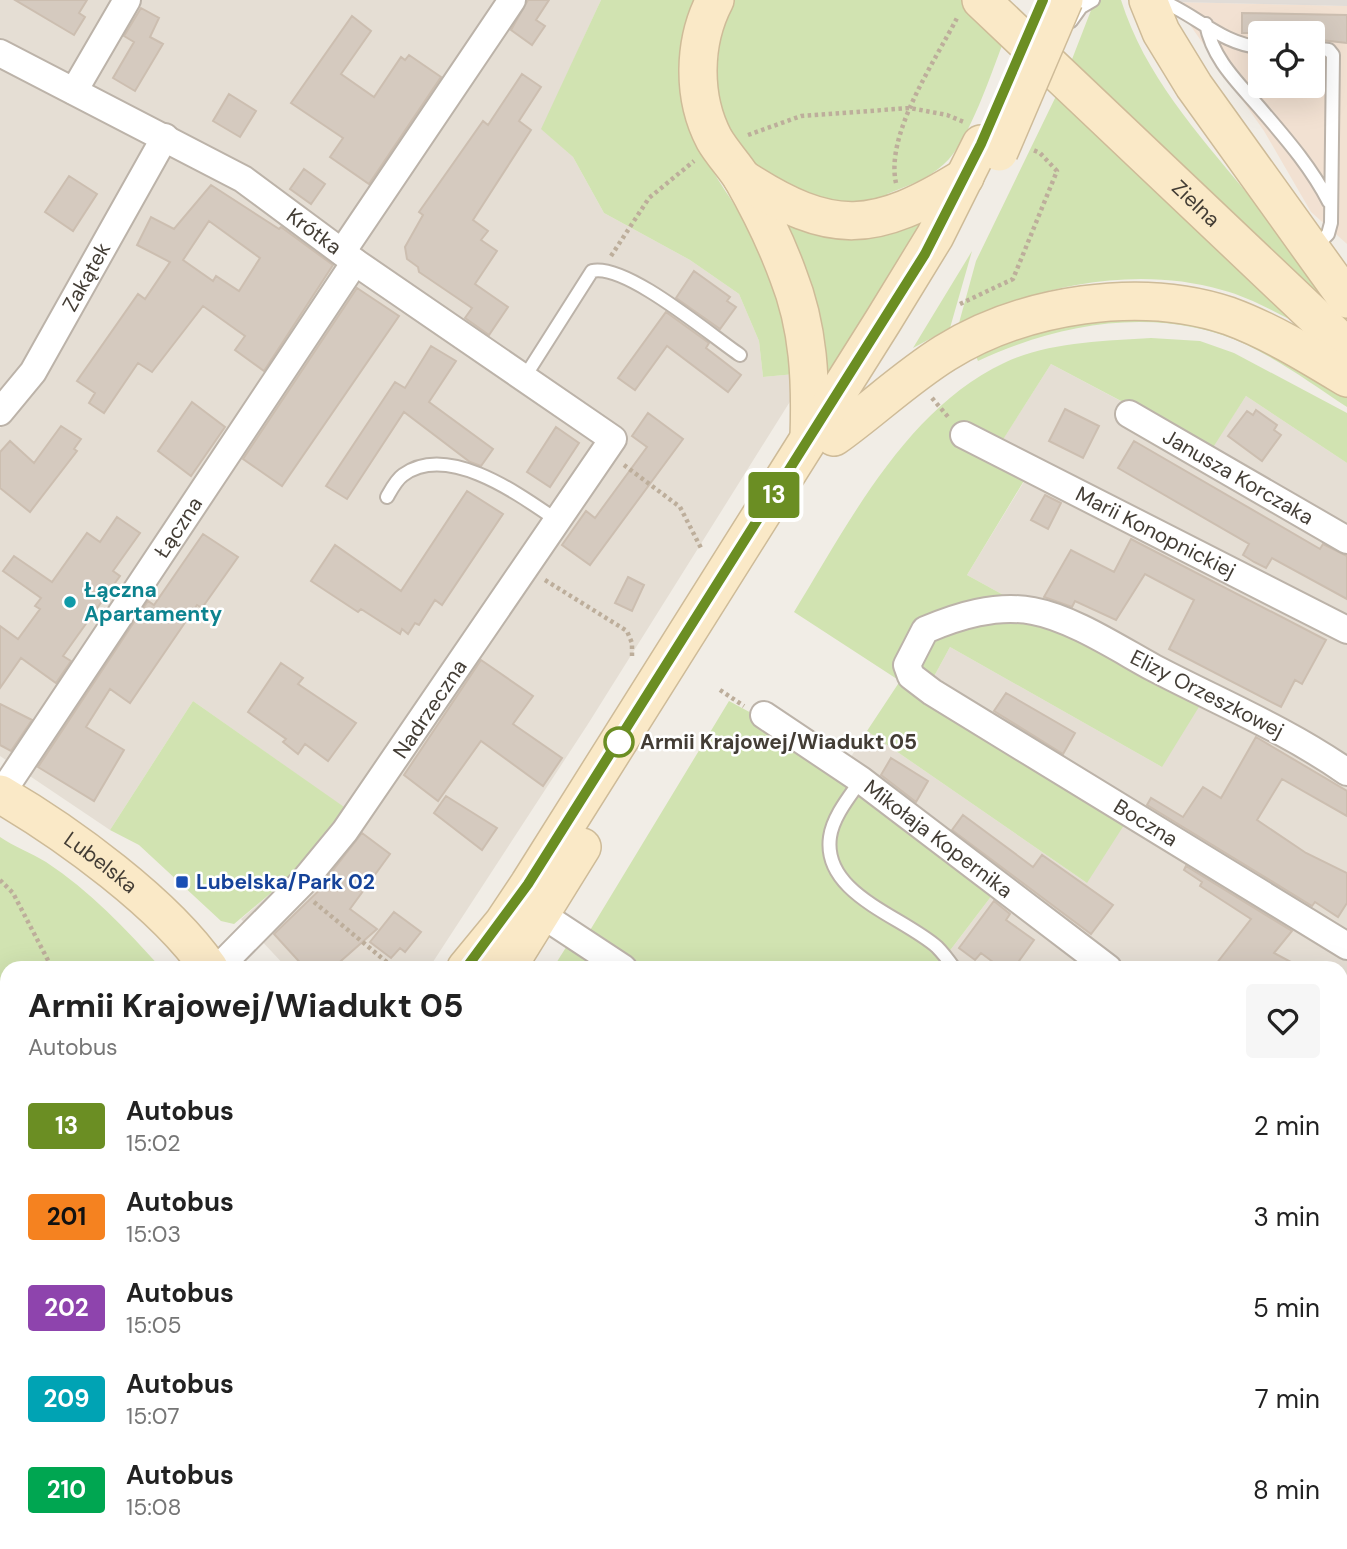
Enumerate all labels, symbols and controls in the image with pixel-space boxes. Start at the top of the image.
map controls [1248,21,1325,98]
button: locate [1248,21,1325,98]
street label: Zielna [1166,174,1226,233]
street label: Krótka [281,202,347,261]
street label: Zakątek [56,237,117,316]
street label: Janusza Korczaka [1158,422,1319,532]
line badge: 13 [742,472,806,518]
text: 13 [762,479,786,510]
street label: Marii Konopnickiej [1071,480,1240,585]
street label: Łączna [148,491,209,564]
place label: Łączna Apartamenty [84,576,222,628]
marker: Łączna Apartamenty [62,594,78,610]
street label: Elizy Orzeszkowej [1125,643,1289,745]
street label: Nadrzeczna [387,654,473,764]
marker: Armii Krajowej/Wiadukt 05 [604,727,634,757]
place label: Armii Krajowej/Wiadukt 05 [640,728,917,756]
street label: Mikołaja Kopernika [858,773,1018,904]
street label: Boczna [1108,793,1183,853]
street label: Lubelska [58,825,143,900]
place label: Lubelska/Park 02 [196,868,375,896]
marker: Lubelska/Park 02 [174,874,190,890]
text: Armii Krajowej/Wiadukt 05 [28,984,463,1027]
button: heart [1246,984,1320,1058]
text: Autobus [28,1032,118,1062]
text: Autobus [126,1094,234,1128]
text: 2 min [1254,1109,1320,1143]
text: 13 [55,1110,78,1141]
text: 15:02 [126,1128,181,1158]
text: Autobus [126,1185,234,1219]
text: 3 min [1253,1200,1320,1234]
text: 201 [47,1201,86,1232]
text: 15:03 [126,1219,181,1249]
text: Autobus [126,1276,234,1310]
text: 5 min [1253,1291,1320,1325]
text: 202 [44,1292,89,1323]
text: 15:05 [126,1310,182,1340]
text: Autobus [126,1367,234,1401]
text: 7 min [1255,1382,1320,1416]
text: 209 [44,1383,89,1414]
text: 15:07 [126,1401,180,1431]
text: Autobus [126,1458,234,1492]
text: 8 min [1253,1473,1320,1507]
text: 210 [47,1474,86,1505]
text: 15:08 [126,1492,182,1522]

